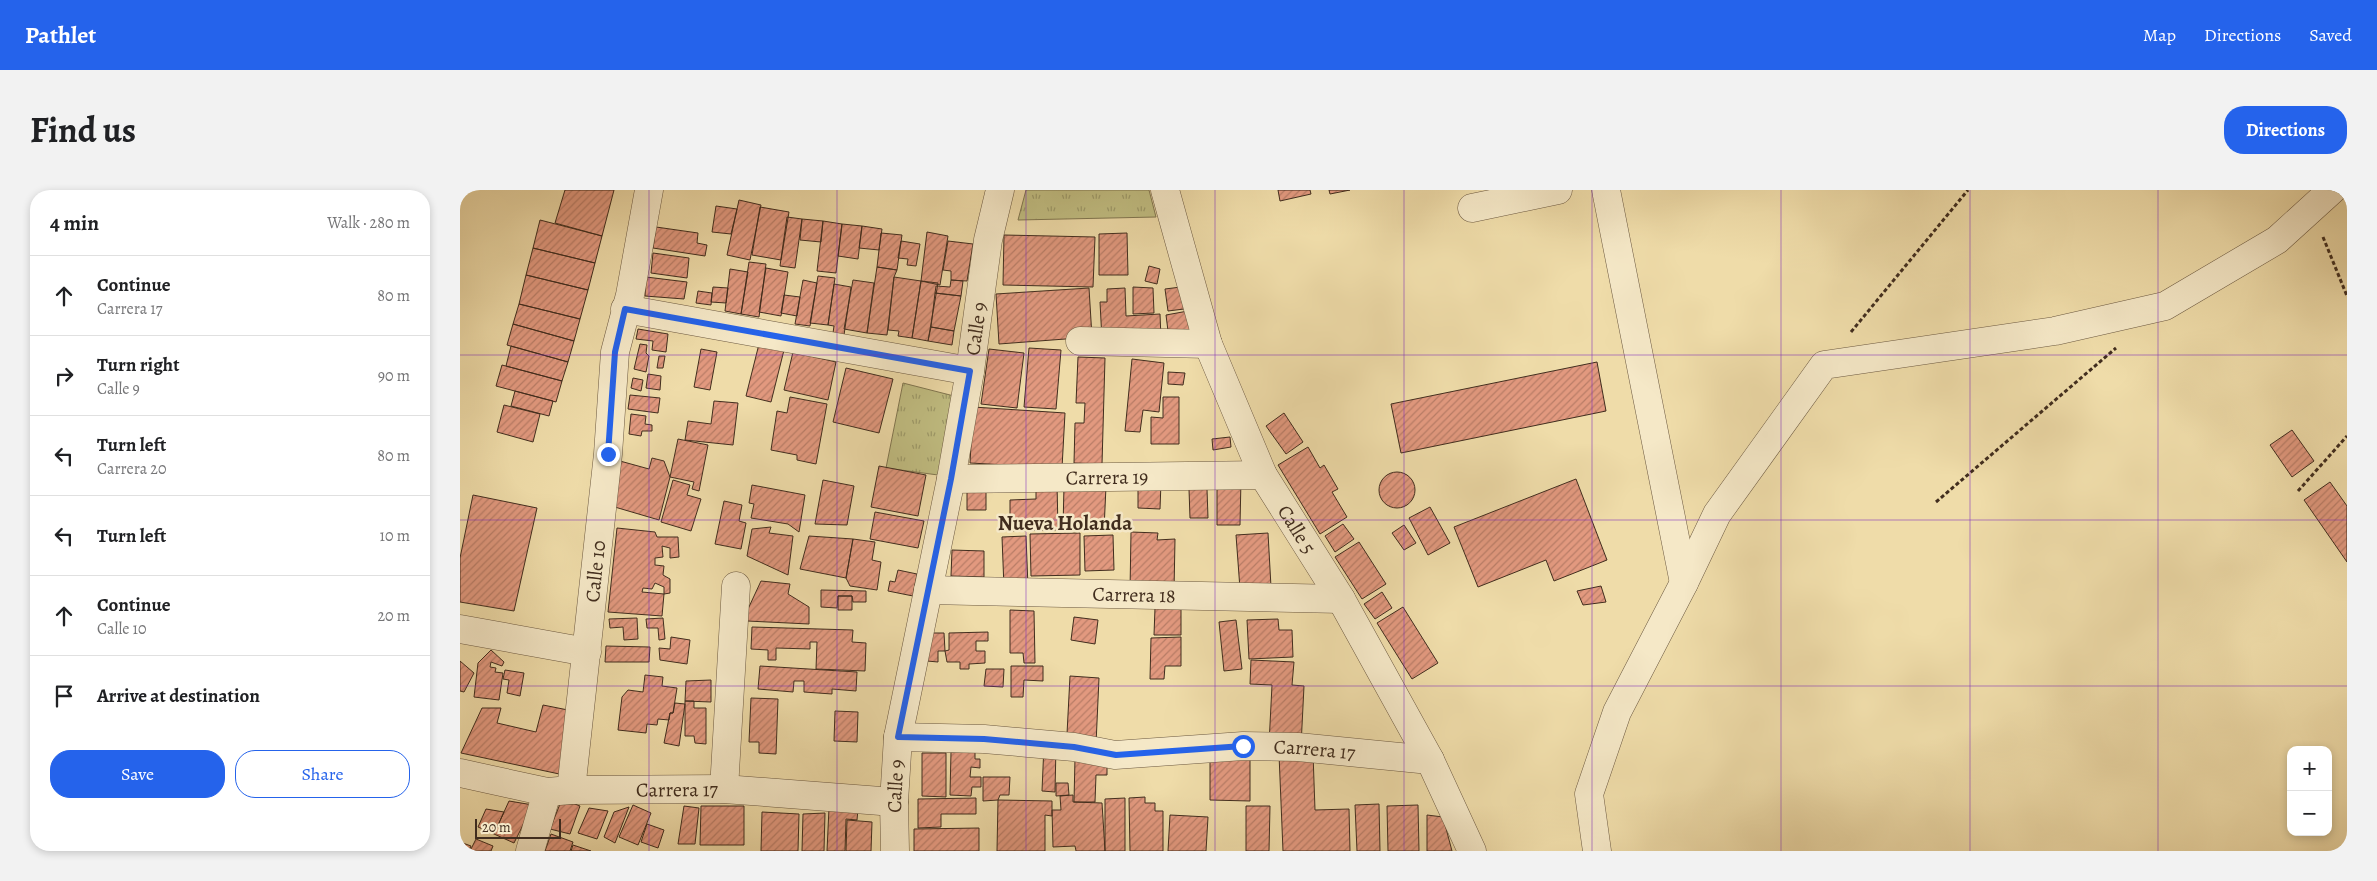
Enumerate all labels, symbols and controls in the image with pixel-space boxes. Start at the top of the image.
text: Pathlet [25,19,96,51]
text: Map [2143,23,2176,47]
text: Directions [2204,23,2281,47]
text: Saved [2309,23,2352,47]
text: Find us [30,106,136,154]
button: Directions [2224,106,2347,154]
text: 4 min [50,209,99,237]
text: Walk · 280 m [327,212,410,234]
text: Continue [97,272,171,298]
icon: ahead [50,282,78,310]
text: 80 m [377,285,410,307]
text: Carrera 17 [97,298,163,320]
street label: Calle 9 [959,300,993,357]
text: Turn right [97,352,179,378]
icon: right [50,362,78,390]
text: 90 m [378,365,410,387]
text: Calle 9 [97,378,140,400]
text: Turn left [97,432,166,458]
icon: left [50,442,78,470]
route end [597,443,620,466]
text: 80 m [377,445,410,467]
text: Carrera 20 [97,458,166,480]
street label: Carrera 19 [1065,463,1149,491]
street label: Calle 5 [1272,500,1323,559]
district label: Nueva Holanda [998,509,1133,537]
icon: left [50,522,78,550]
text: Turn left [97,523,166,549]
text: 10 m [380,525,410,547]
street label: Calle 10 [578,539,612,604]
street label: Carrera 18 [1092,580,1176,609]
text: Continue [97,592,171,618]
icon: ahead [50,602,78,630]
text: 20 m [377,605,410,627]
text: Calle 10 [97,618,147,640]
icon: arrive [50,682,78,710]
text: Arrive at destination [97,683,260,709]
street label: Carrera 17 [1273,733,1357,766]
route start [1232,735,1255,758]
map controls [2287,746,2332,836]
button: + [2287,746,2332,791]
button: Save [50,750,225,798]
button: Share [235,750,410,798]
street label: Calle 9 [880,758,910,813]
street label: Carrera 17 [636,776,719,803]
button: − [2287,791,2332,836]
scale bar [475,816,561,839]
text: 20 m [482,818,511,837]

